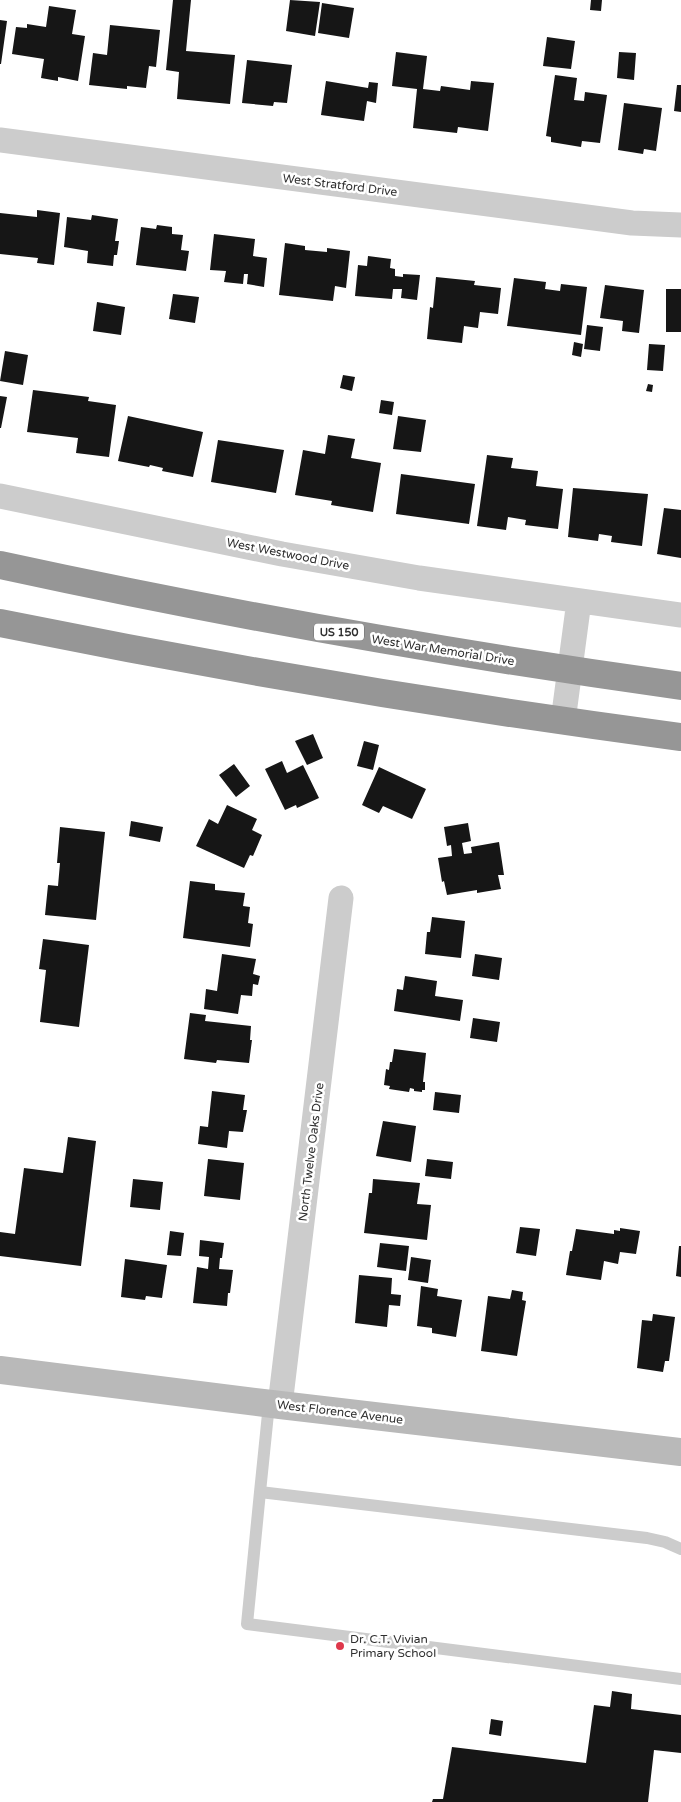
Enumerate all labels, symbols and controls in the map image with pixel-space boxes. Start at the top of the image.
street label: West Stratford Drive [282,171,398,199]
street label: West Westwood Drive [225,535,351,573]
road number: US 150 [314,624,364,640]
street label: West War Memorial Drive [371,632,516,668]
street label: North Twelve Oaks Drive [296,1082,326,1222]
street label: West Florence Avenue [276,1397,404,1427]
place label: Dr. C.T. Vivian Primary School [350,1632,436,1660]
marker: Dr. C.T. Vivian Primary School [334,1640,346,1652]

